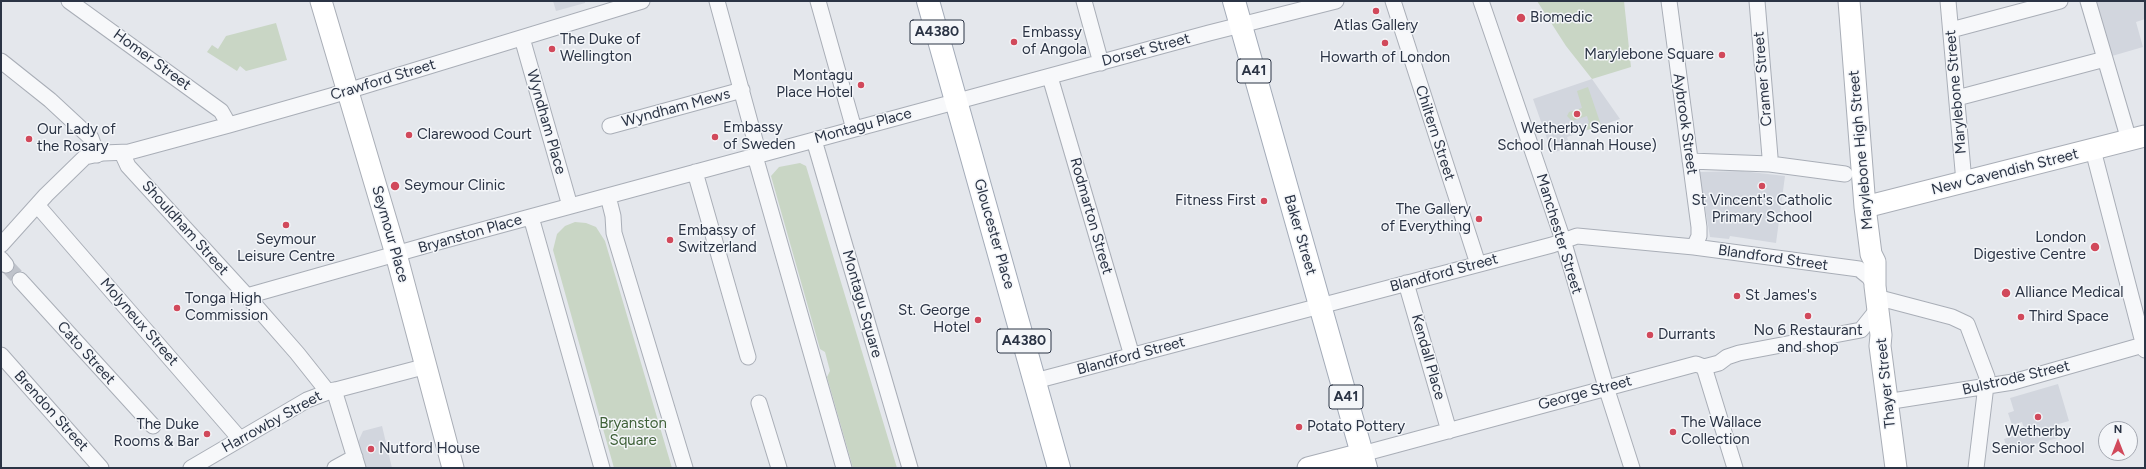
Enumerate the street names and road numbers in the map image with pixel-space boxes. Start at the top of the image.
road number: A4380 [910,20,964,44]
street label: Homer Street [110,26,194,94]
street label: Marylebone Street [1942,29,1970,155]
street label: Dorset Street [1100,30,1192,70]
street label: Cramer Street [1750,31,1776,127]
street label: Crawford Street [328,55,438,105]
road number: A41 [1237,59,1271,83]
street label: Wyndham Place [522,68,570,176]
street label: Marylebone High Street [1845,69,1877,231]
street label: Aybrook Street [1669,72,1701,176]
street label: Chiltern Street [1411,83,1459,183]
street label: Wyndham Mews [620,85,732,131]
street label: Montagu Place [812,104,914,148]
street label: New Cavendish Street [1930,145,2080,199]
street label: Rodmarton Street [1066,155,1116,277]
street label: Manchester Street [1532,172,1586,296]
street label: Shouldham Street [138,177,232,279]
street label: Gloucester Place [970,177,1018,291]
street label: Seymour Place [368,184,412,284]
street label: Baker Street [1280,193,1320,277]
street label: Bryanston Place [416,211,524,257]
street label: Blandford Street [1717,241,1829,275]
street label: Montagu Square [838,248,886,360]
street label: Blandford Street [1388,250,1500,296]
street label: Molyneux Street [96,274,182,370]
street label: Kendall Place [1407,312,1449,402]
street label: Cato Street [53,318,119,388]
road number: A4380 [997,329,1051,353]
street label: Blandford Street [1075,333,1187,379]
street label: Thayer Street [1872,337,1900,429]
street label: Bulstrode Street [1960,357,2072,399]
street label: Brendon Street [10,367,92,455]
street label: George Street [1536,372,1634,414]
road number: A41 [1329,385,1363,409]
street label: Harrowby Street [219,387,325,457]

